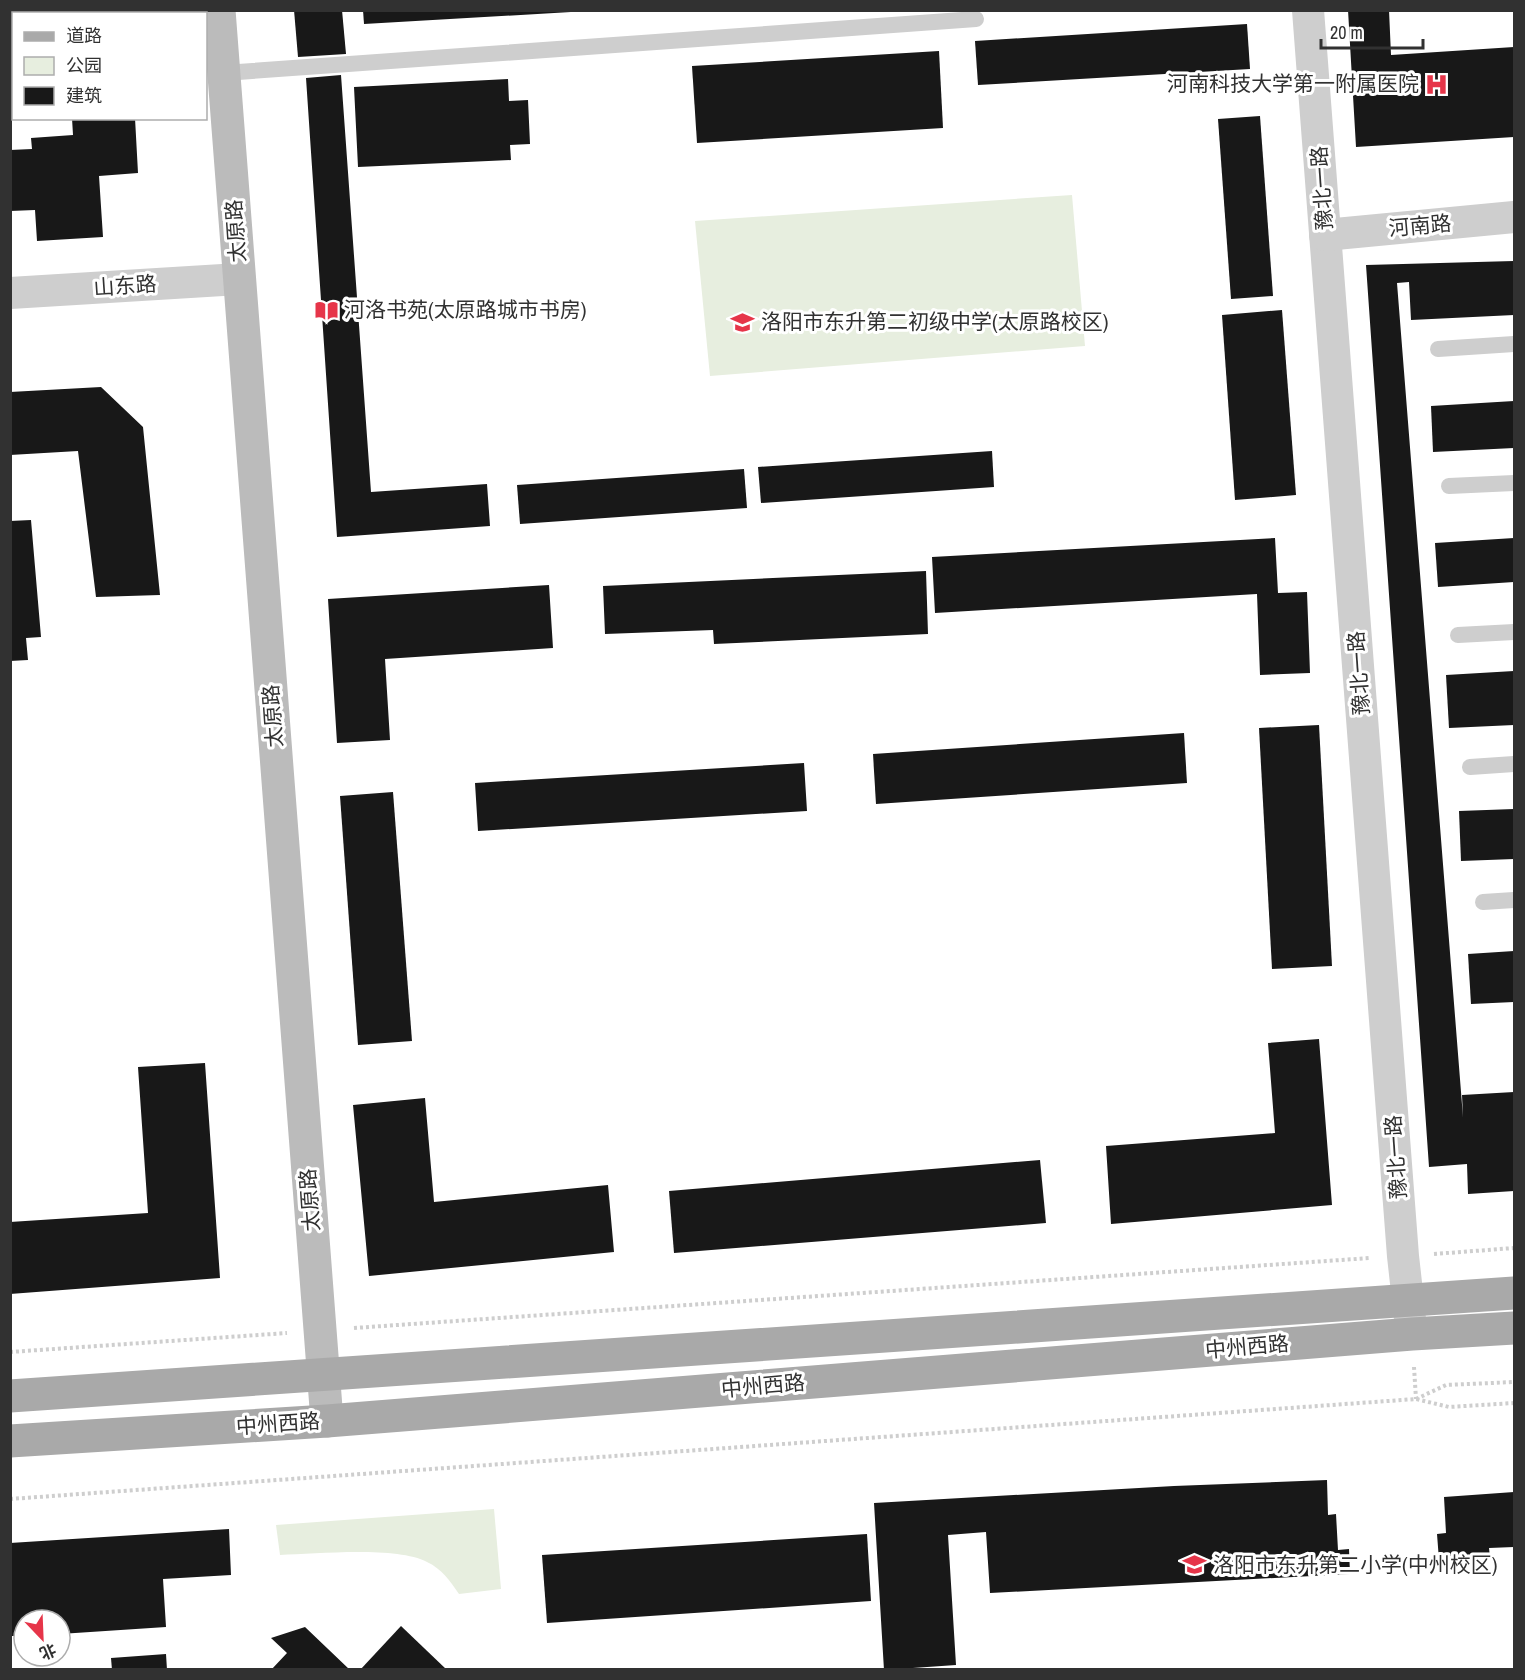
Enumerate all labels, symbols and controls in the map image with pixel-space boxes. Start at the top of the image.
legend [12,12,207,120]
scale bar [1321,12,1423,50]
text: 20 m [1330,20,1363,45]
text: 道路 [66,23,102,48]
text: 公园 [66,53,102,78]
place label: 河南科技大学第一附属医院 [1167,69,1419,98]
hospital icon: 河南科技大学第一附属医院 [1424,71,1450,97]
text: 建筑 [66,83,102,108]
street label: 豫北一路 [1304,145,1339,231]
street label: 太原路 [219,199,252,263]
street label: 河南路 [1387,208,1453,243]
street label: 山东路 [93,269,157,302]
place label: 河洛书苑(太原路城市书房) [344,295,586,324]
library icon: 河洛书苑(太原路城市书房) [313,297,339,323]
place label: 洛阳市东升第二初级中学(太原路校区) [761,307,1108,336]
school or university icon: 洛阳市东升第二初级中学(太原路校区) [730,309,756,335]
street label: 豫北一路 [1341,630,1376,716]
street label: 太原路 [256,684,289,748]
street label: 豫北一路 [1378,1114,1413,1200]
street label: 太原路 [293,1168,326,1232]
street label: 中州西路 [1204,1328,1290,1365]
street label: 中州西路 [720,1367,806,1404]
street label: 中州西路 [235,1406,321,1441]
place label: 洛阳市东升第二小学(中州校区) [1213,1550,1497,1579]
school or university icon: 洛阳市东升第二小学(中州校区) [1182,1552,1208,1578]
north arrow [12,1608,72,1668]
text: 北 [36,1639,60,1665]

